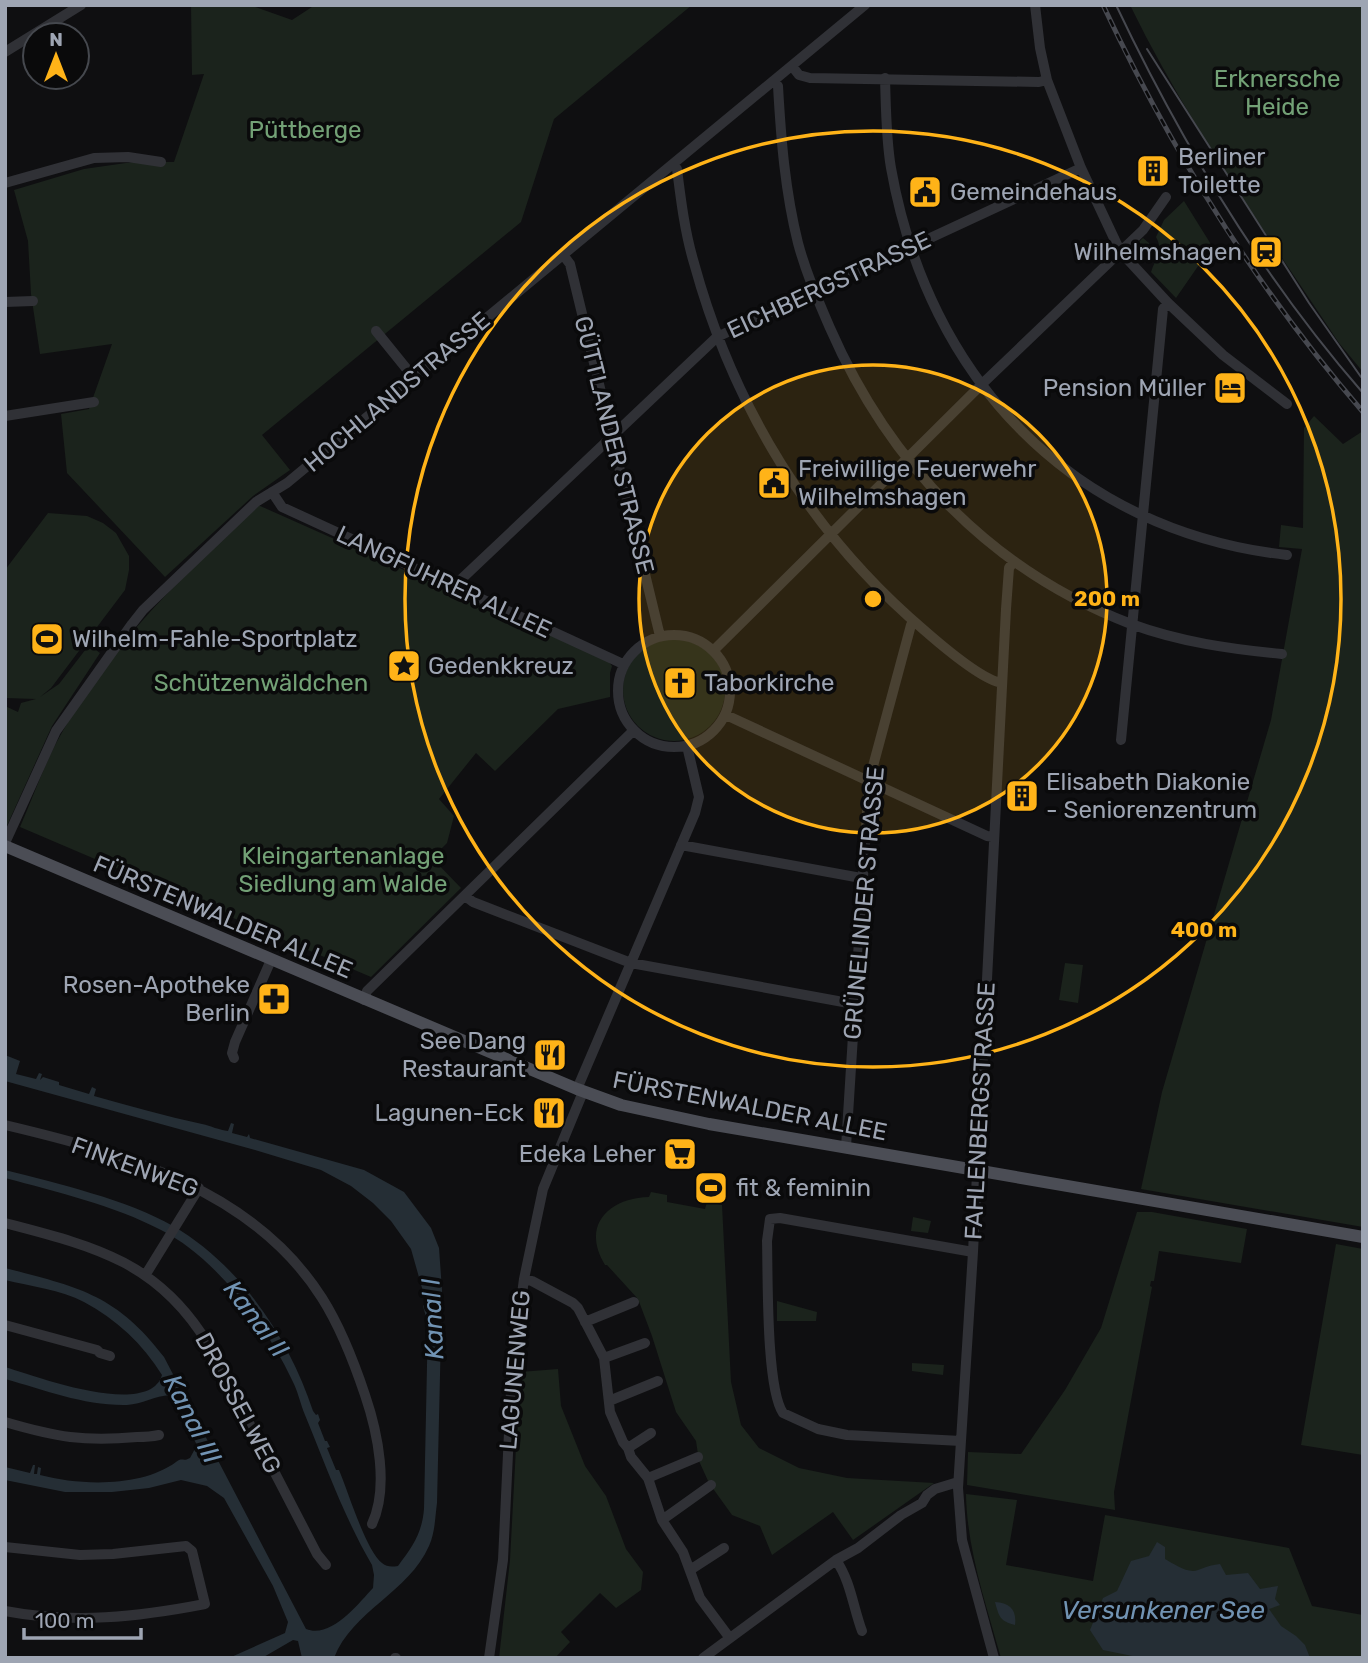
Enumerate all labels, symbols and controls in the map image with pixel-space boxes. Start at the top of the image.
north arrow [21,21,91,91]
text: N [49,28,63,51]
park label: Erknersche Heide [1214,65,1340,121]
park label: Püttberge [249,116,361,144]
place label: Berliner Toilette [1178,143,1265,199]
building icon: Berliner Toilette [1134,152,1172,190]
public building icon: Gemeindehaus [906,173,944,211]
place label: Gemeindehaus [950,178,1117,206]
street label: EICHBERGSTRASSE [723,226,935,344]
station icon: Wilhelmshagen [1247,233,1285,271]
place label: Wilhelmshagen [1073,238,1242,266]
street label: HOCHLANDSTRASSE [298,306,496,478]
street label: GÜTTLANDER STRASSE [568,313,660,577]
hotel icon: Pension Müller [1211,369,1249,407]
place label: Pension Müller [1043,374,1206,402]
place label: Freiwillige Feuerwehr Wilhelmshagen [798,455,1036,511]
public building icon: Freiwillige Feuerwehr Wilhelmshagen [755,464,793,502]
street label: LANGFUHRER ALLEE [332,520,556,644]
text: 200 m [1074,586,1140,611]
centre of rings [861,587,885,611]
sports icon: Wilhelm-Fahle-Sportplatz [28,620,66,658]
place label: Wilhelm-Fahle-Sportplatz [72,625,358,653]
place icon: Gedenkkreuz [385,647,423,685]
place label: Gedenkkreuz [428,652,574,680]
church icon: Taborkirche [661,664,699,702]
park label: Schützenwäldchen [154,669,368,697]
place label: Taborkirche [704,669,835,697]
street label: GRÜNELINDER STRASSE [838,765,890,1041]
place label: Elisabeth Diakonie - Seniorenzentrum [1046,768,1257,824]
building icon: Elisabeth Diakonie - Seniorenzentrum [1003,777,1041,815]
park label: Kleingartenanlage Siedlung am Walde [238,842,448,898]
street label: FÜRSTENWALDER ALLEE [89,850,357,984]
text: 400 m [1171,917,1237,942]
place label: Rosen-Apotheke Berlin [63,971,250,1027]
pharmacy icon: Rosen-Apotheke Berlin [255,980,293,1018]
street label: FAHLENBERGSTRASSE [959,981,1001,1241]
place label: See Dang Restaurant [402,1027,526,1083]
restaurant icon: See Dang Restaurant [531,1036,569,1074]
street label: FÜRSTENWALDER ALLEE [610,1066,890,1146]
restaurant icon: Lagunen-Eck [530,1094,568,1132]
place label: Lagunen-Eck [374,1099,525,1127]
street label: FINKENWEG [68,1131,202,1203]
supermarket icon: Edeka Leher [661,1135,699,1173]
place label: Edeka Leher [519,1140,656,1168]
sports icon: fit & feminin [692,1169,730,1207]
place label: fit & feminin [736,1174,871,1202]
water label: Kanal II [217,1274,296,1364]
water label: Kanal I [415,1277,451,1361]
street label: LAGUNENWEG [494,1289,536,1451]
street label: DROSSELWEG [189,1328,287,1478]
water label: Kanal III [156,1369,228,1469]
water label: Versunkener See [1061,1595,1265,1626]
scale bar [24,1596,142,1640]
text: 100 m [35,1608,94,1633]

